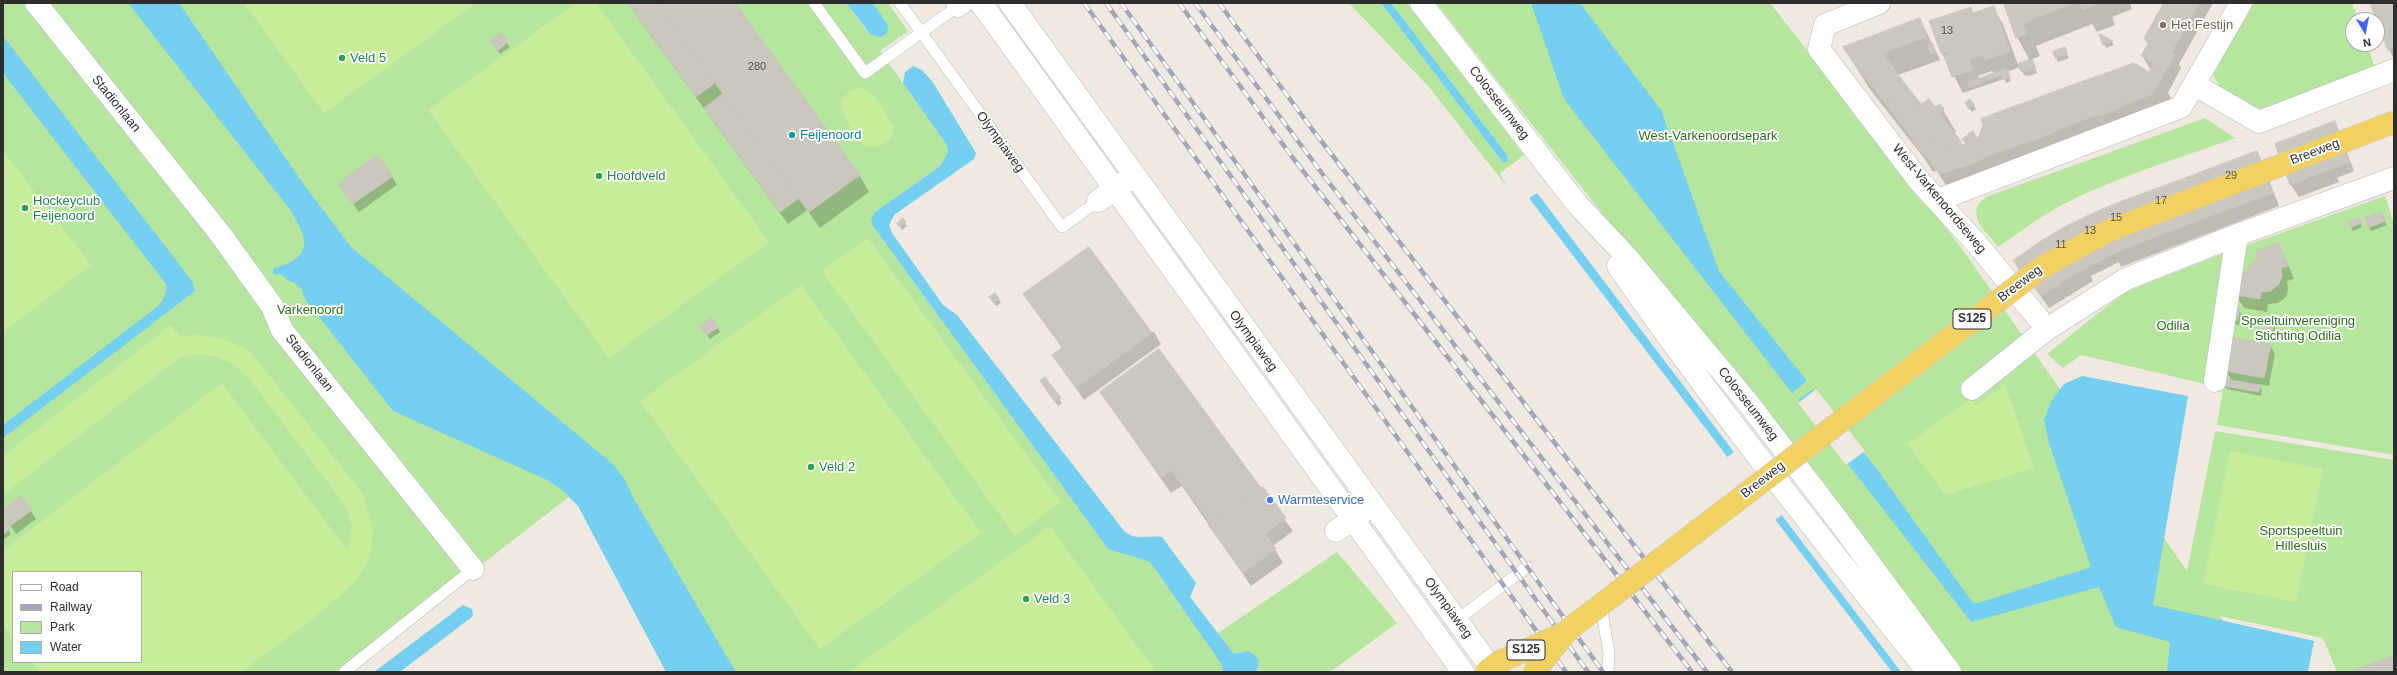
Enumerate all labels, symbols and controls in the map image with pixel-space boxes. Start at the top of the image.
north arrow [2345,12,2385,52]
place label: Het Festijn [2171,17,2233,33]
marker: Het Festijn [2158,20,2168,30]
house number: 13 [1941,24,1953,38]
text: N [2362,36,2372,49]
place label: Veld 5 [350,50,386,66]
marker: Veld 5 [337,53,347,63]
house number: 280 [748,60,766,74]
street label: Colosseumweg [1465,63,1533,143]
street label: Stadionlaan [88,72,144,136]
street label: Olympiaweg [973,108,1027,176]
place label: Feijenoord [800,127,861,143]
park label: West-Varkenoordsepark [1639,128,1777,144]
marker: Feijenoord [787,130,797,140]
street label: Breeweg [2288,136,2342,168]
street label: West-Varkenoordseweg [1889,141,1989,257]
place label: Hoofdveld [607,168,666,184]
house number: 29 [2225,169,2237,183]
marker: Hoofdveld [594,171,604,181]
place label: Hockeyclub Feijenoord [33,193,100,224]
house number: 17 [2155,194,2167,208]
marker: Hockeyclub Feijenoord [20,203,30,213]
house number: 15 [2110,211,2122,225]
house number: 13 [2084,224,2096,238]
house number: 11 [2055,238,2067,252]
street label: Breeweg [1995,262,2045,306]
park label: Varkenoord [277,302,343,318]
street label: Olympiaweg [1226,307,1280,375]
road number: S125 [1953,309,1991,329]
park label: Speeltuinvereniging Stichting Odilia [2241,313,2355,344]
park label: Odilia [2156,318,2190,334]
street label: Stadionlaan [282,331,336,395]
street label: Colosseumweg [1714,364,1782,444]
street label: Breeweg [1738,458,1788,502]
place label: Veld 2 [819,459,855,475]
marker: Veld 2 [806,462,816,472]
place label: Warmteservice [1278,492,1364,508]
marker: Warmteservice [1265,495,1275,505]
park label: Sportspeeltuin Hillesluis [2259,523,2343,554]
legend [12,571,142,663]
street label: Olympiaweg [1421,574,1475,642]
text: Road [50,580,79,594]
place label: Veld 3 [1034,591,1070,607]
marker: Veld 3 [1021,594,1031,604]
text: Railway [50,600,92,614]
text: Park [50,620,75,634]
text: Water [50,640,82,654]
road number: S125 [1507,640,1545,660]

